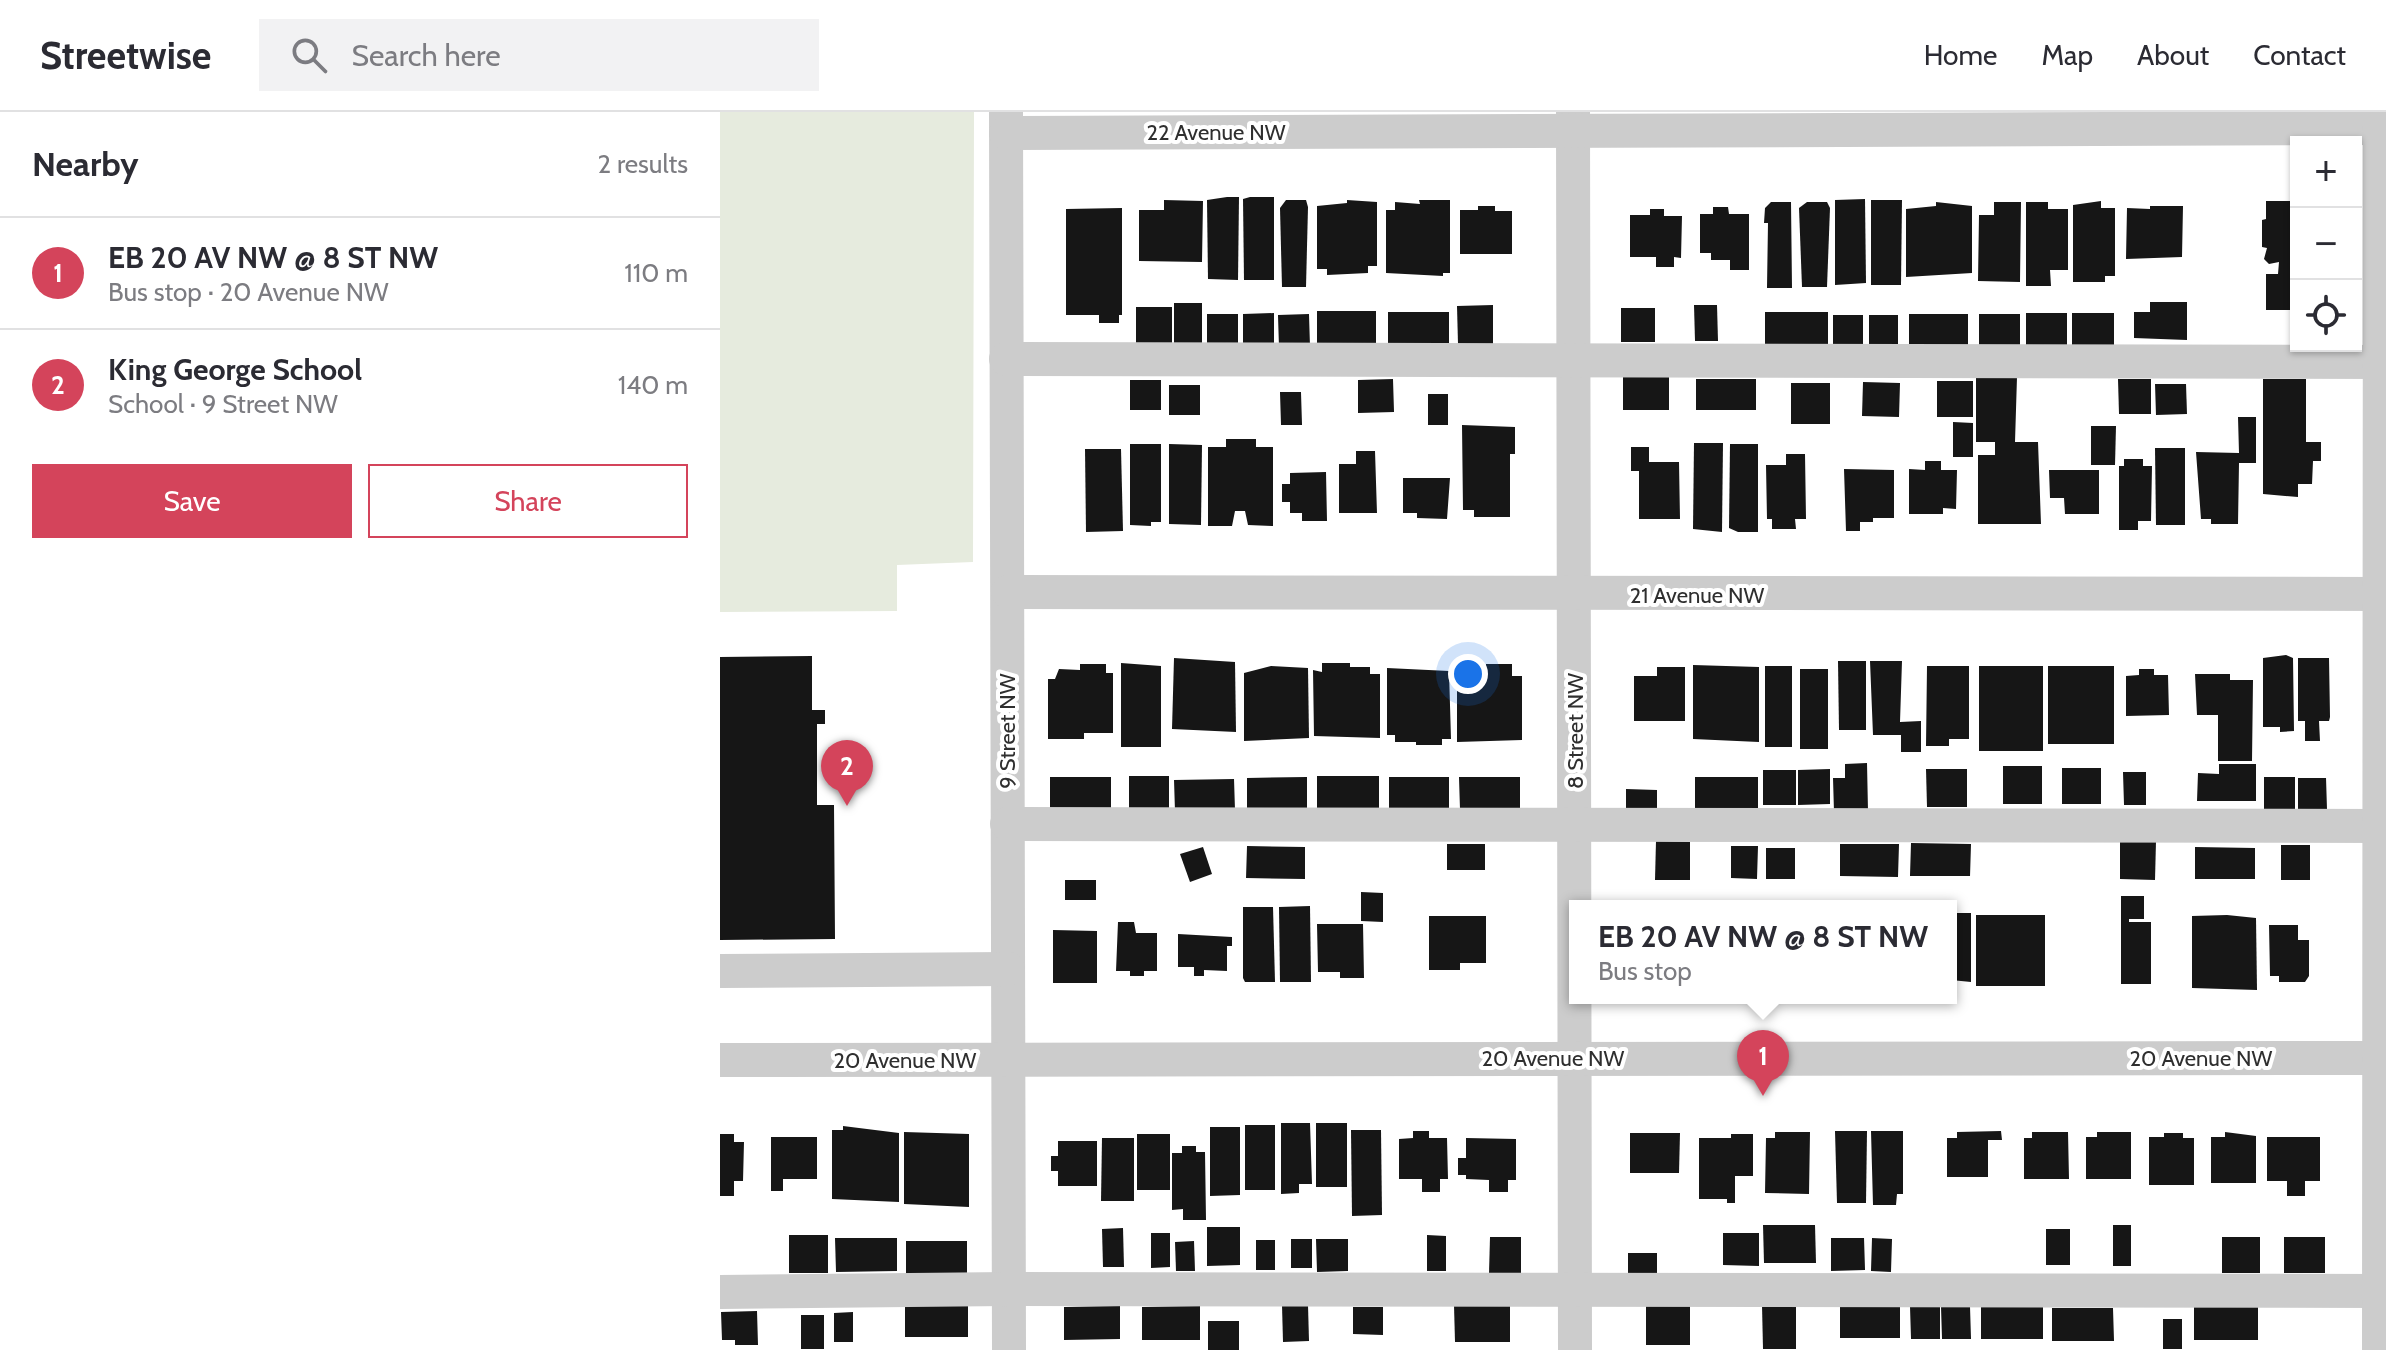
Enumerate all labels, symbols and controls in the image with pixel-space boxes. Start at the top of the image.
search box [259,19,819,91]
text: Streetwise [40,32,211,79]
icon: search [287,33,331,77]
text: Search here [351,37,501,74]
text: Home [1924,38,1997,72]
text: Map [2041,38,2093,72]
text: About [2137,38,2209,72]
text: Contact [2253,38,2346,72]
street label: 22 Avenue NW [1146,119,1286,146]
map controls [2290,136,2362,352]
button: + [2290,136,2362,208]
text: Nearby [32,143,139,185]
text: 2 results [597,148,688,180]
button: − [2290,208,2362,280]
text: EB 20 AV NW @ 8 ST NW [108,239,438,276]
text: 1 [53,257,63,289]
text: 110 m [624,257,688,289]
text: Bus stop · 20 Avenue NW [108,276,389,308]
button: locate [2290,280,2362,352]
text: King George School [108,351,362,388]
text: 2 [51,369,65,401]
text: 140 m [618,369,688,401]
text: School · 9 Street NW [108,388,338,420]
button: Save [32,464,352,538]
button: Share [368,464,688,538]
street label: 21 Avenue NW [1630,582,1765,609]
your location [1448,654,1488,694]
street label: 9 Street NW [994,673,1021,789]
street label: 8 Street NW [1562,673,1589,789]
pin: 2 [821,740,873,806]
popup [1569,900,1957,1004]
text: EB 20 AV NW @ 8 ST NW [1598,918,1928,955]
text: Bus stop [1598,955,1692,987]
pin: 1 [1737,1030,1789,1096]
street label: 20 Avenue NW [1482,1045,1625,1072]
street label: 20 Avenue NW [2130,1045,2273,1072]
street label: 20 Avenue NW [834,1047,977,1074]

